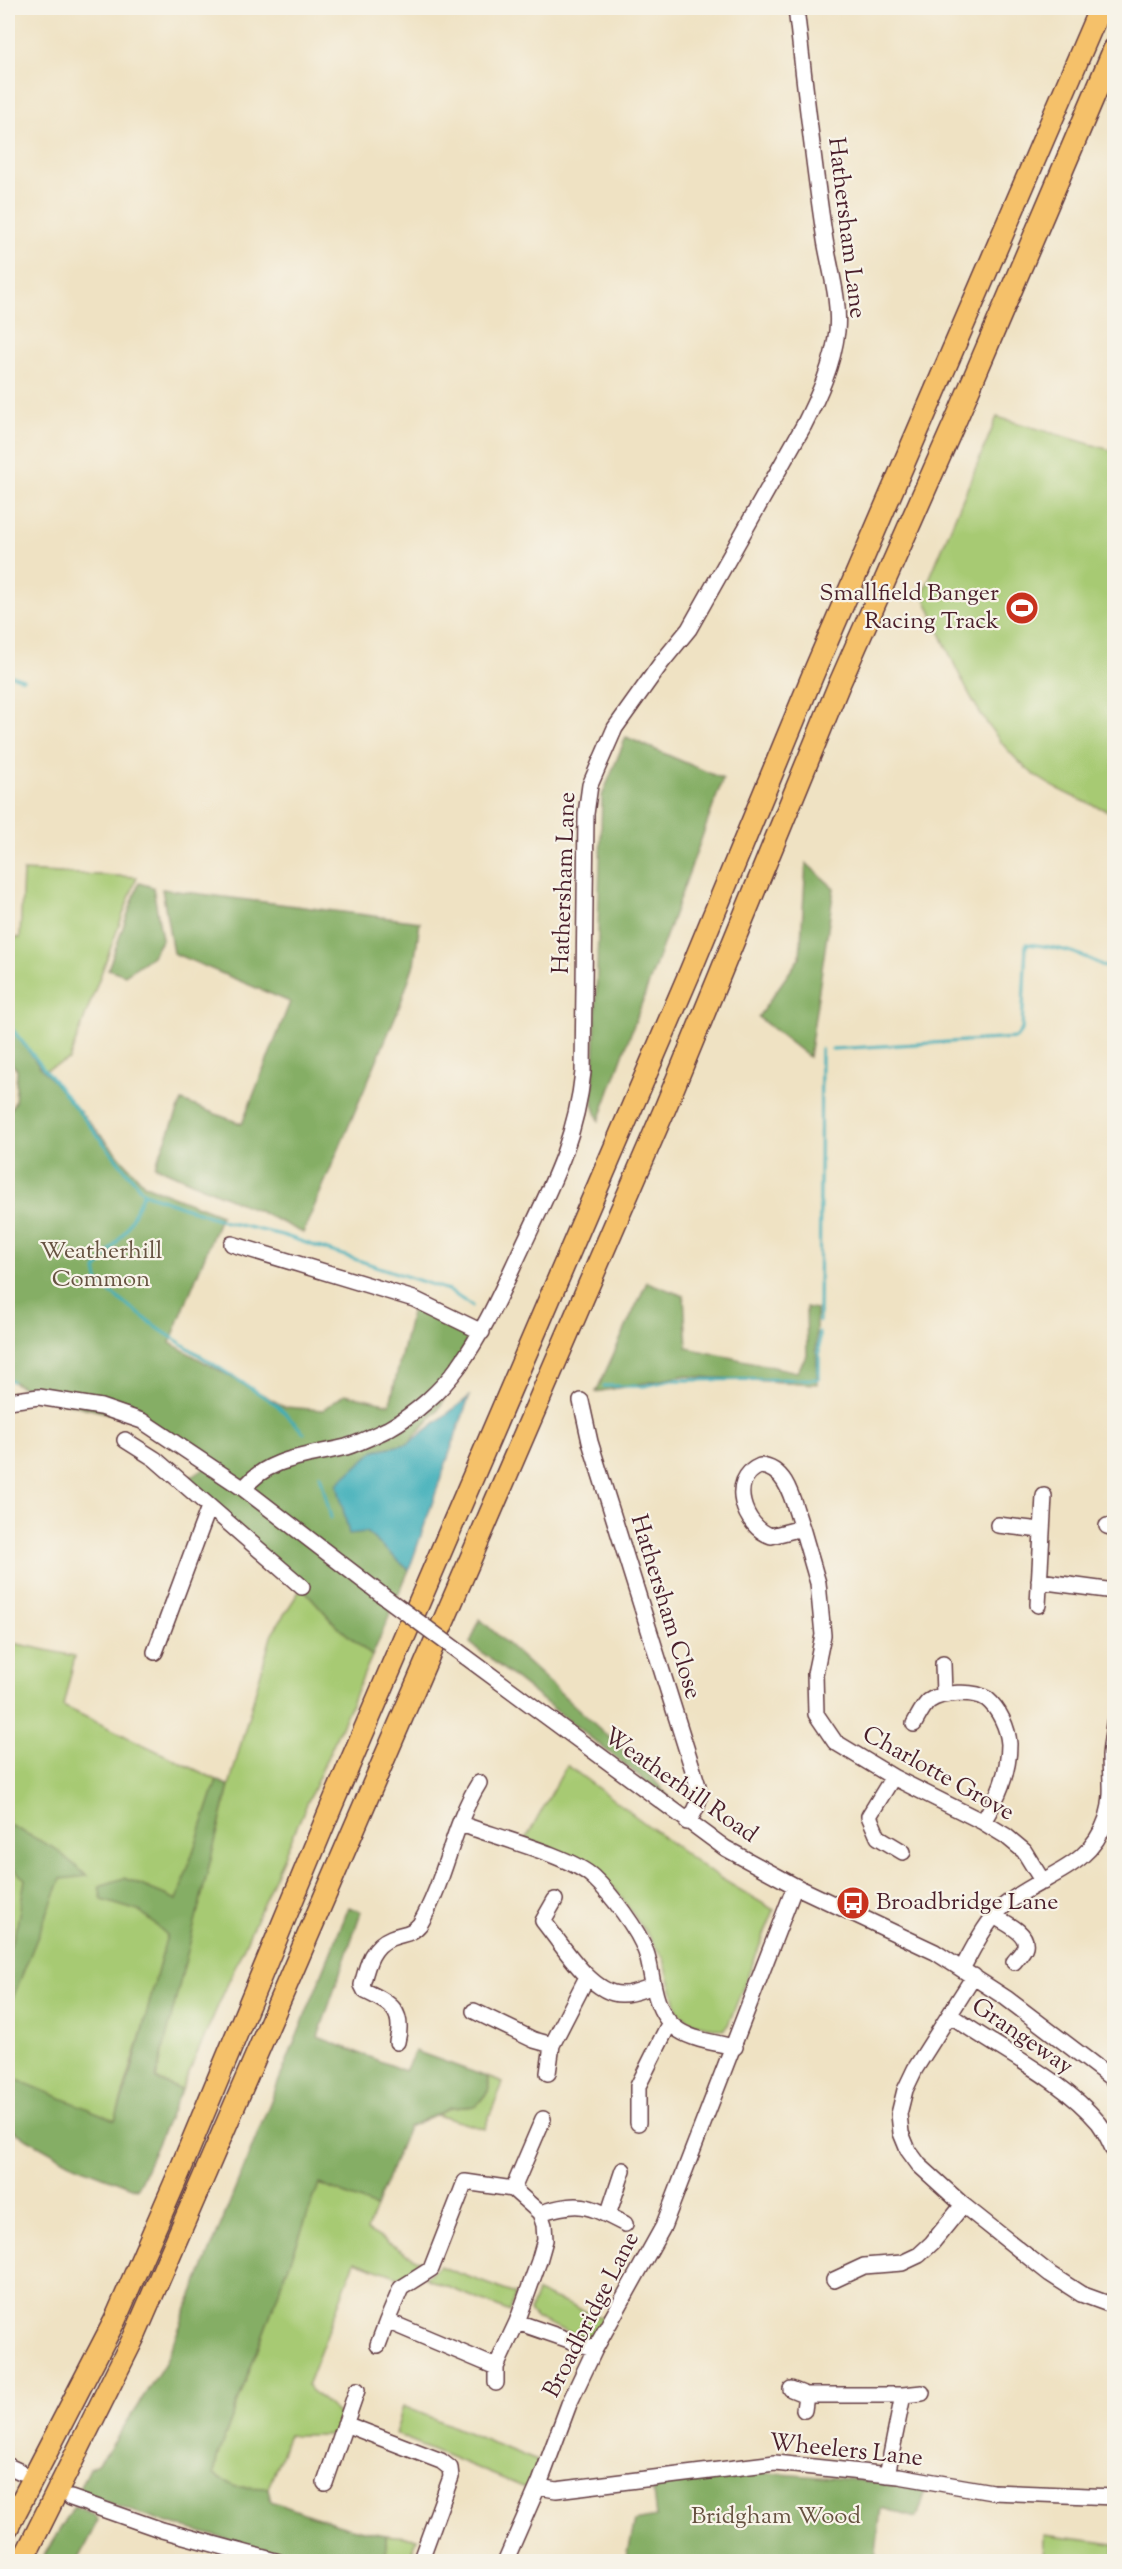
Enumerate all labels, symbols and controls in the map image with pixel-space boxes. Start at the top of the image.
street label: Hathersham Lane [818,135,874,321]
place label: Smallfield Banger Racing Track [819,577,999,639]
sports icon: Smallfield Banger Racing Track [1004,590,1040,626]
street label: Hathersham Lane [545,791,585,975]
park label: Weatherhill Common [40,1235,163,1297]
street label: Hathersham Close [621,1511,709,1703]
street label: Charlotte Grove [856,1718,1020,1830]
street label: Weatherhill Road [596,1720,765,1852]
bus stop icon: Broadbridge Lane [835,1885,871,1921]
place label: Broadbridge Lane [876,1886,1058,1920]
street label: Grangeway [964,1990,1080,2084]
street label: Broadbridge Lane [535,2226,649,2404]
street label: Wheelers Lane [767,2426,925,2476]
park label: Bridgham Wood [691,2500,861,2534]

